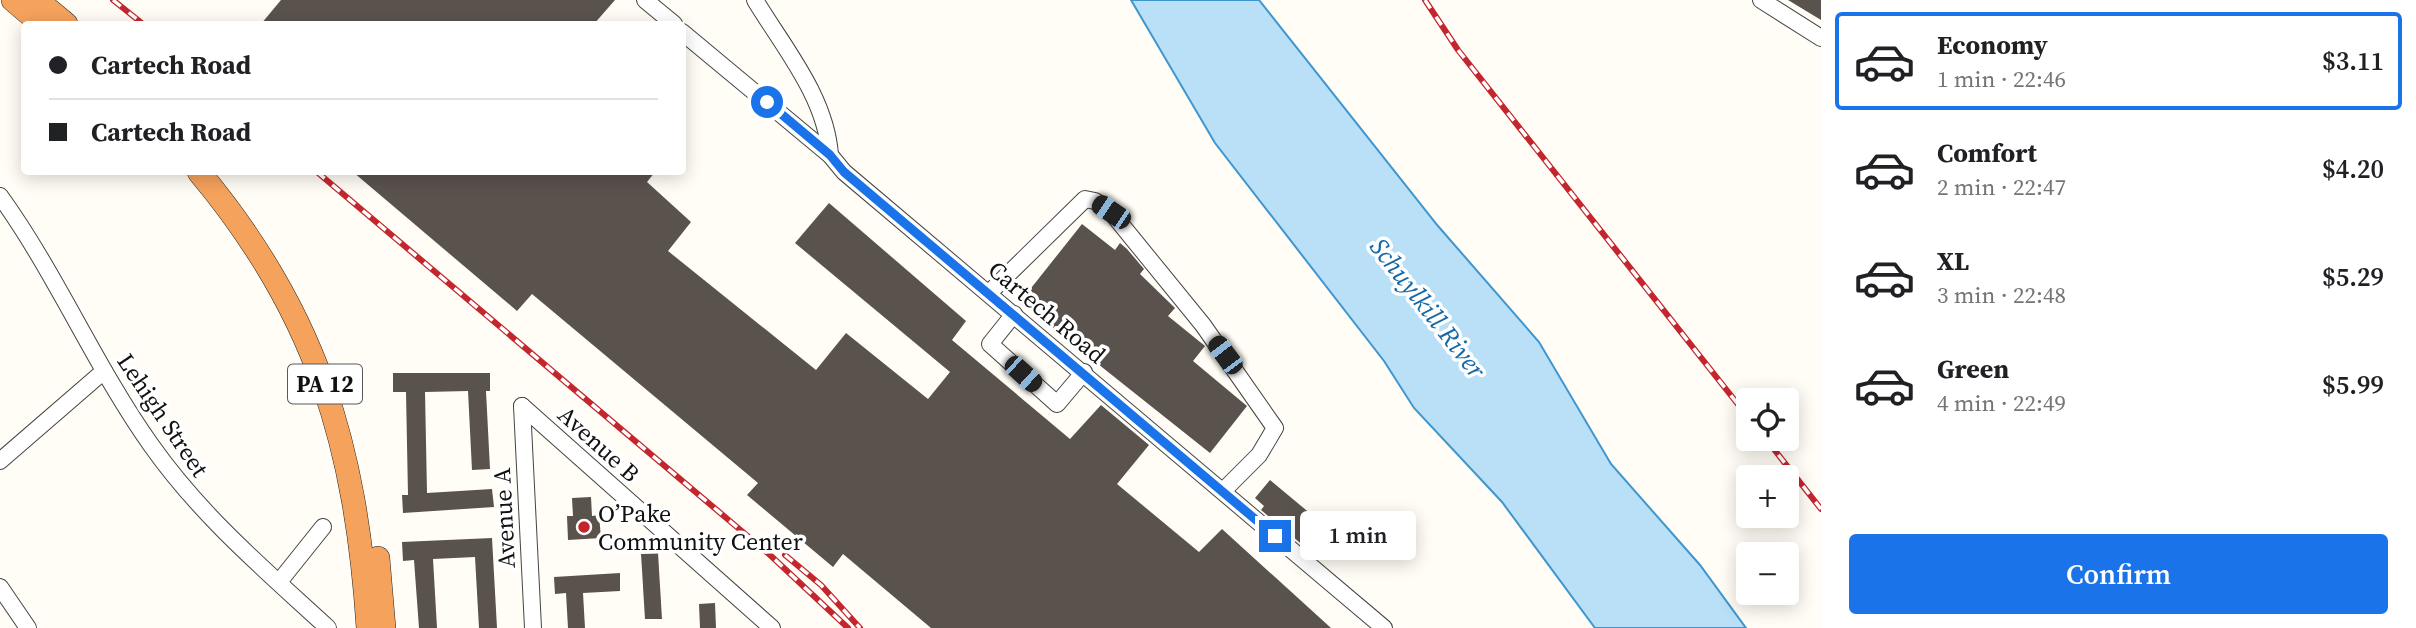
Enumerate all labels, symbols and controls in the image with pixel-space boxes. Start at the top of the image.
text: Economy [1937,27,2048,63]
icon: car [1853,30,1916,93]
text: $3.11 [2322,43,2384,79]
text: Cartech Road [91,47,251,83]
text: 1 min · 22:46 [1937,63,2066,95]
route start [751,86,783,118]
text: Cartech Road [91,114,251,150]
text: Comfort [1937,135,2037,171]
icon: car [1853,138,1916,201]
text: $4.20 [2322,151,2384,187]
text: 2 min · 22:47 [1937,171,2066,203]
car [1088,192,1135,232]
water label: Schuylkill River [1362,230,1495,386]
text: XL [1937,243,1969,279]
icon: car [1853,246,1916,309]
street label: Cartech Road [981,253,1113,371]
text: $5.29 [2322,259,2384,295]
text: 3 min · 22:48 [1937,279,2066,311]
car [1204,332,1247,378]
street label: Lehigh Street [110,347,217,483]
text: Green [1937,351,2009,387]
car [1001,352,1046,396]
icon: car [1853,354,1916,417]
road number: PA 12 [288,364,362,404]
text: $5.99 [2322,367,2384,403]
text: 4 min · 22:49 [1937,387,2066,419]
map controls [1736,388,1799,605]
button: locate [1736,388,1799,451]
street label: Avenue B [551,398,647,490]
button: + [1736,465,1799,528]
street label: Avenue A [485,467,523,569]
place label: O’Pake Community Center [598,497,803,558]
callout: 1 min [1300,512,1415,560]
marker: O’Pake Community Center [576,519,592,535]
text: 1 min [1328,519,1388,551]
route end [1259,520,1291,552]
button: Confirm [1849,534,2388,614]
button: − [1736,542,1799,605]

